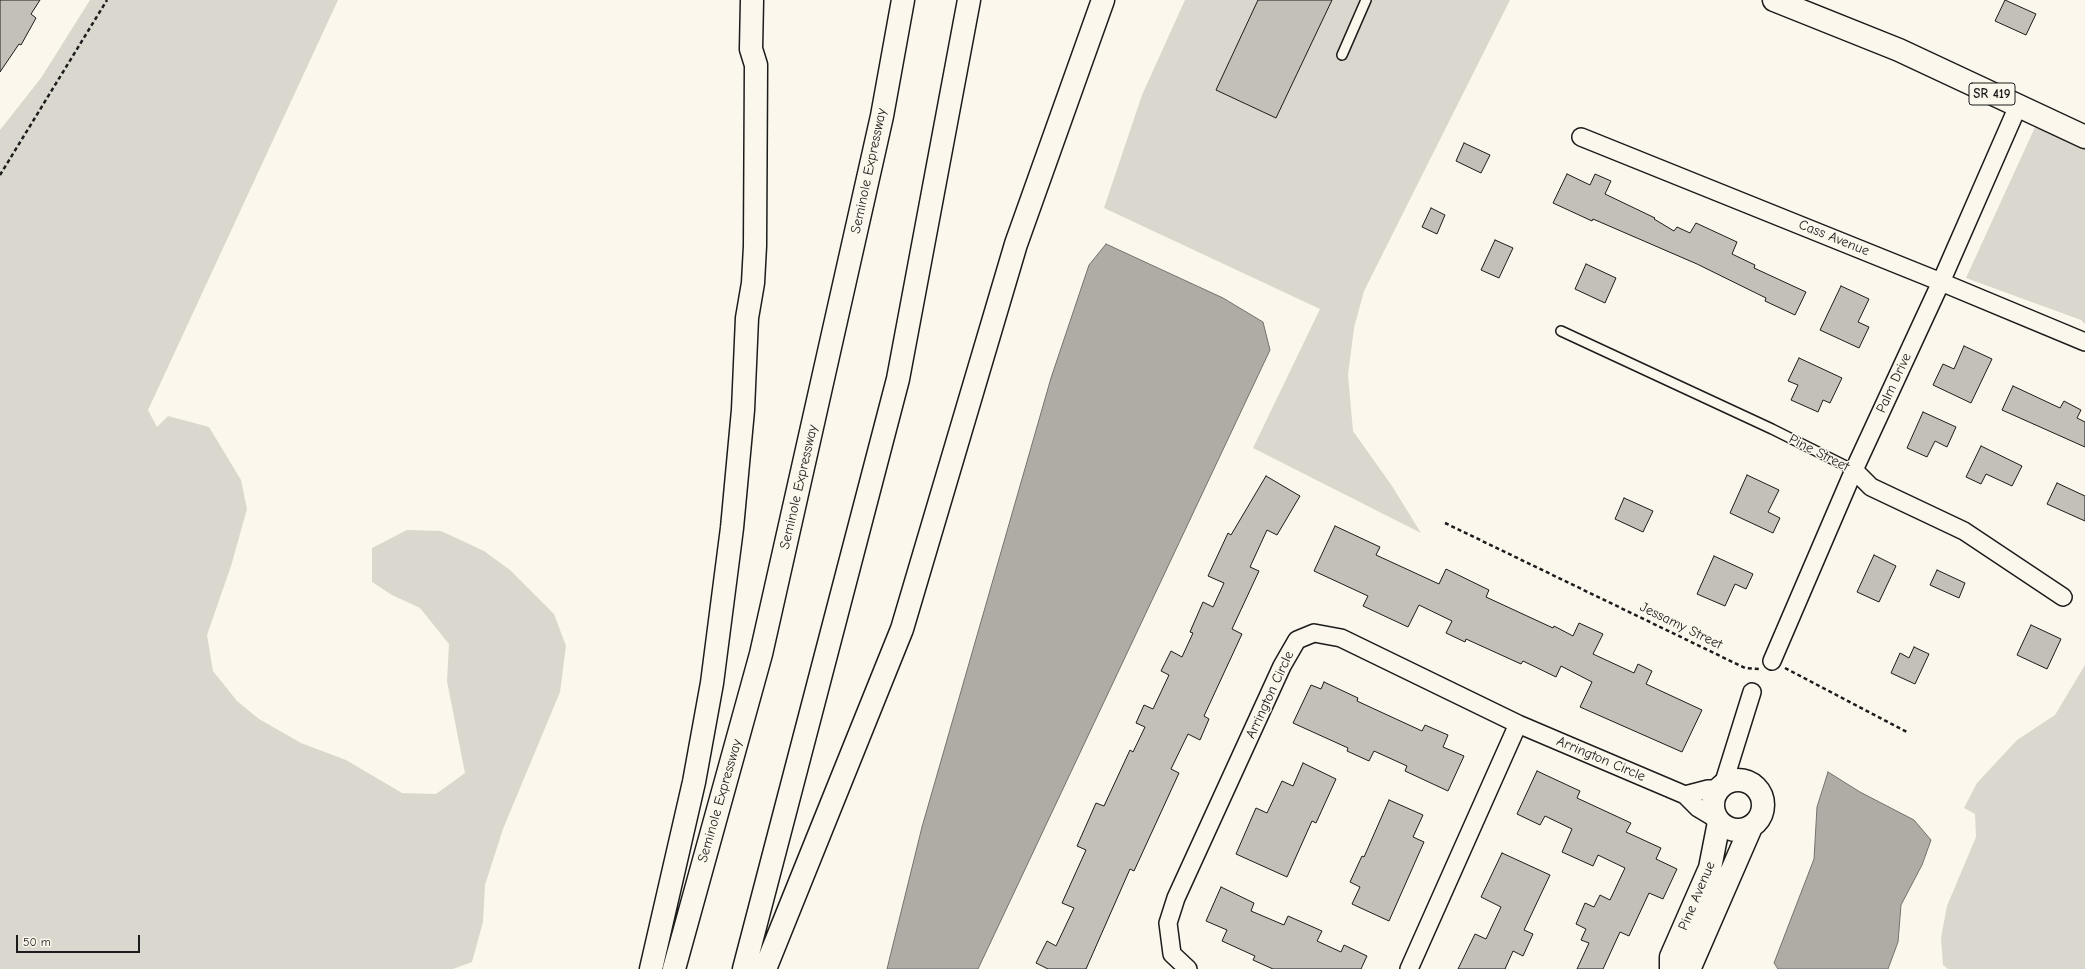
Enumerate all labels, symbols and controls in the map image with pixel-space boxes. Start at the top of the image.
road number: SR 419 [1969,83,2015,105]
street label: Seminole Expressway [848,107,890,235]
street label: Cass Avenue [1796,216,1872,260]
street label: Palm Drive [1873,350,1915,416]
street label: Seminole Expressway [776,423,822,551]
street label: Pine Street [1786,431,1852,475]
street label: Jessamy Street [1637,599,1725,653]
street label: Arrington Circle [1242,649,1298,741]
street label: Arrington Circle [1554,733,1648,785]
street label: Seminole Expressway [694,737,746,865]
street label: Pine Avenue [1675,859,1719,933]
scale bar [18,927,142,953]
text: 50 m [23,935,51,949]

